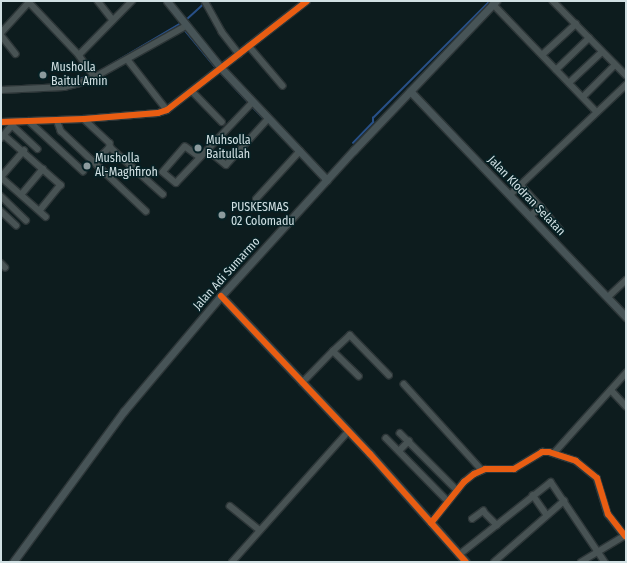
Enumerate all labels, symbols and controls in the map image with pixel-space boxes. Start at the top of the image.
place label: Musholla Baitul Amin [51,61,108,89]
marker: Musholla Baitul Amin [38,70,48,80]
place label: Muhsolla Baitullah [206,134,251,162]
marker: Muhsolla Baitullah [193,143,203,153]
place label: Musholla Al-Maghfiroh [95,152,158,180]
street label: Jalan Klodran Selatan [484,153,568,239]
marker: Musholla Al-Maghfiroh [82,161,92,171]
place label: PUSKESMAS 02 Colomadu [231,201,295,229]
marker: PUSKESMAS 02 Colomadu [216,209,228,221]
street label: Jalan Adi Sumarmo [191,235,263,313]

